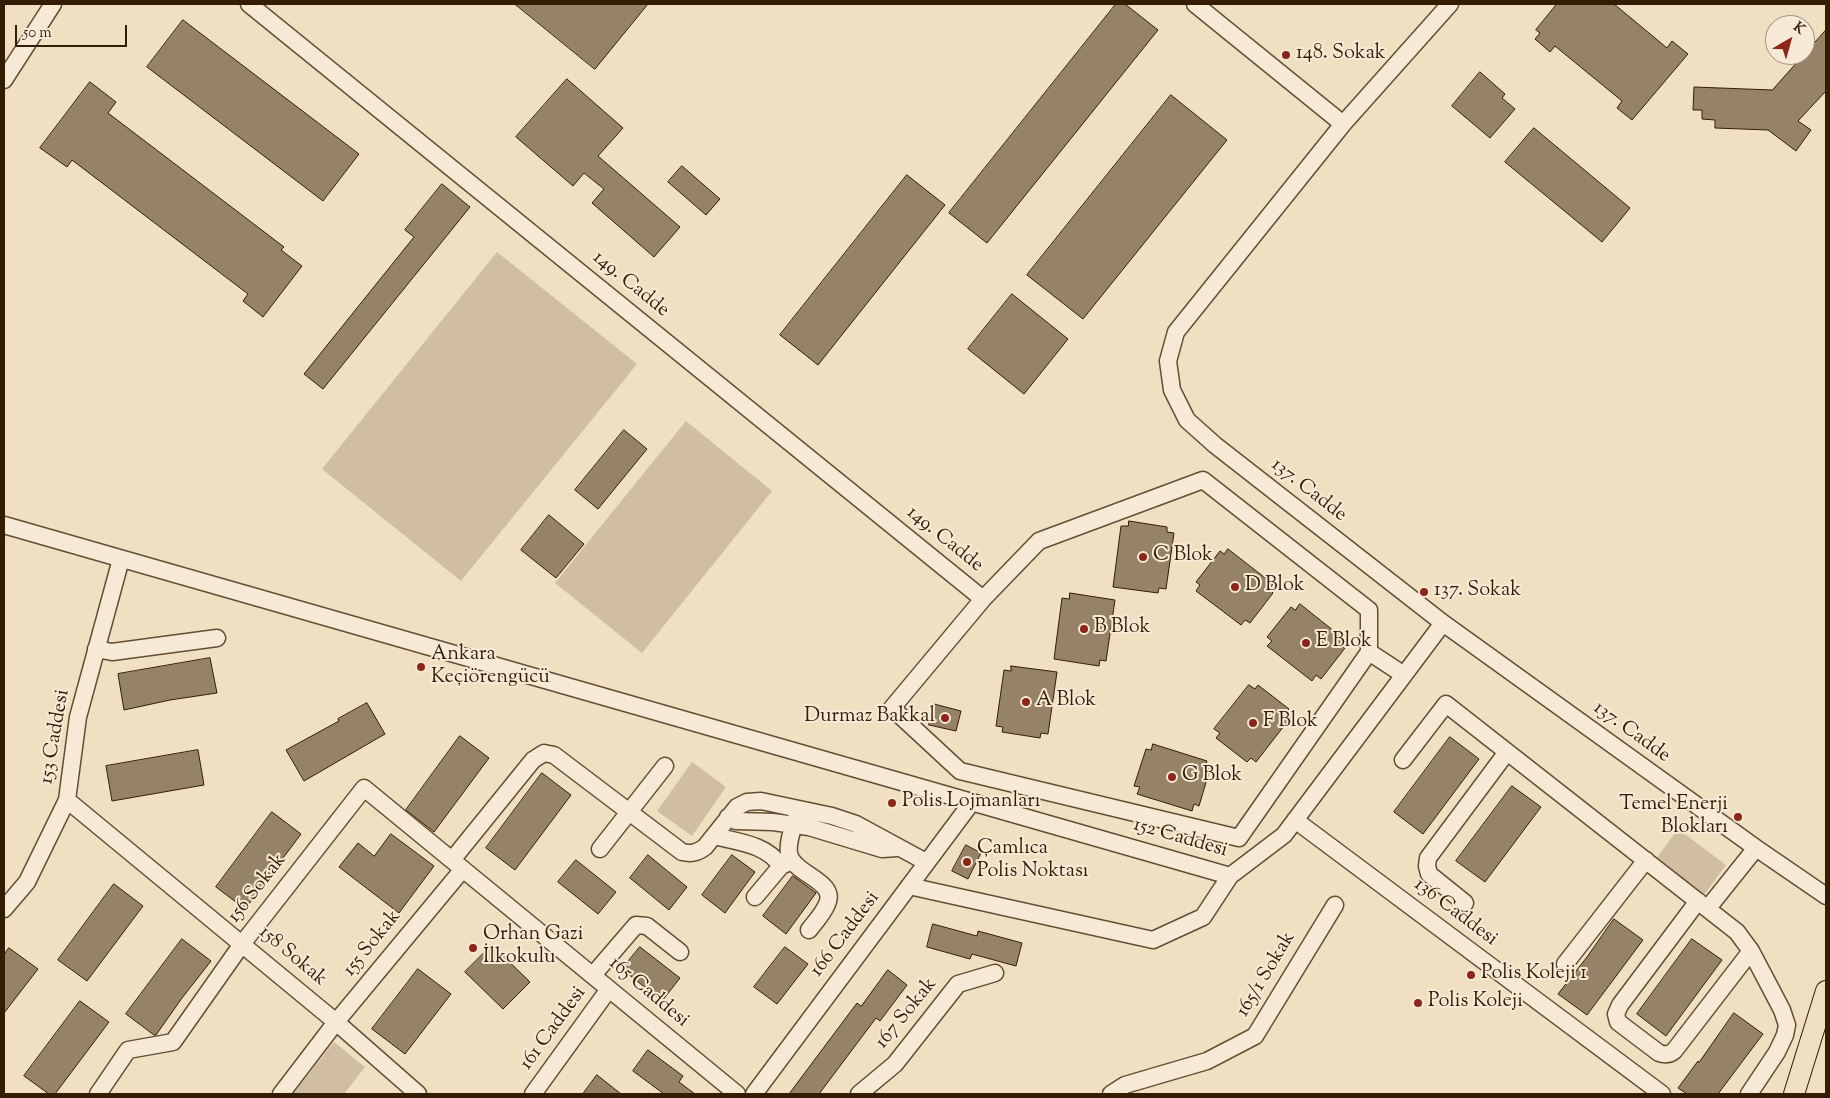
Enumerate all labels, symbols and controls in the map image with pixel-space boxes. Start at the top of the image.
scale bar [18,15,130,47]
north arrow [1765,15,1815,65]
text: K [1788,18,1809,40]
text: 50 m [23,23,52,44]
place label: 148. Sokak [1296,43,1386,67]
marker: 148. Sokak [1280,49,1292,61]
street label: 149. Cadde [587,247,673,323]
street label: 137. Cadde [1265,454,1351,528]
street label: 149. Cadde [901,502,987,578]
place label: C Blok [1153,545,1213,569]
marker: C Blok [1137,551,1149,563]
place label: D Blok [1245,575,1305,599]
place label: 137. Sokak [1434,580,1521,604]
marker: D Blok [1229,581,1241,593]
marker: 137. Sokak [1418,586,1430,598]
place label: B Blok [1094,617,1150,641]
marker: B Blok [1078,623,1090,635]
place label: E Blok [1316,631,1372,655]
marker: E Blok [1300,637,1312,649]
place label: Ankara Keçiörengücü [431,644,550,691]
marker: Ankara Keçiörengücü [415,661,427,673]
street label: 153 Caddesi [36,688,76,786]
place label: A Blok [1036,690,1096,714]
marker: A Blok [1020,696,1032,708]
street label: 137. Cadde [1588,697,1674,769]
place label: Durmaz Bakkal [804,706,935,730]
place label: F Blok [1263,711,1318,735]
marker: Durmaz Bakkal [939,712,951,724]
marker: F Blok [1247,717,1259,729]
place label: G Blok [1182,765,1242,789]
marker: G Blok [1166,771,1178,783]
place label: Polis Lojmanları [902,791,1040,815]
place label: Temel Enerji Blokları [1619,794,1728,841]
marker: Polis Lojmanları [886,797,898,809]
marker: Temel Enerji Blokları [1732,811,1744,823]
street label: 152 Caddesi [1130,814,1230,864]
place label: Çamlıca Polis Noktası [977,838,1088,885]
street label: 156 Sokak [223,849,293,929]
marker: Çamlıca Polis Noktası [961,856,973,868]
street label: 136 Caddesi [1408,874,1502,952]
street label: 166 Caddesi [806,888,886,982]
street label: 155 Sokak [339,906,407,982]
street label: 158 Sokak [253,922,331,992]
place label: Orhan Gazi İlkokulu [483,924,583,971]
street label: 165/1 Sokak [1232,928,1302,1022]
marker: Orhan Gazi İlkokulu [467,942,479,954]
street label: 165 Caddesi [603,952,693,1034]
place label: Polis Koleji 1 [1481,963,1587,987]
marker: Polis Koleji 1 [1465,969,1477,981]
street label: 167 Sokak [871,973,943,1055]
street label: 161 Caddesi [516,983,592,1075]
place label: Polis Koleji [1428,991,1523,1015]
marker: Polis Koleji [1412,997,1424,1009]

